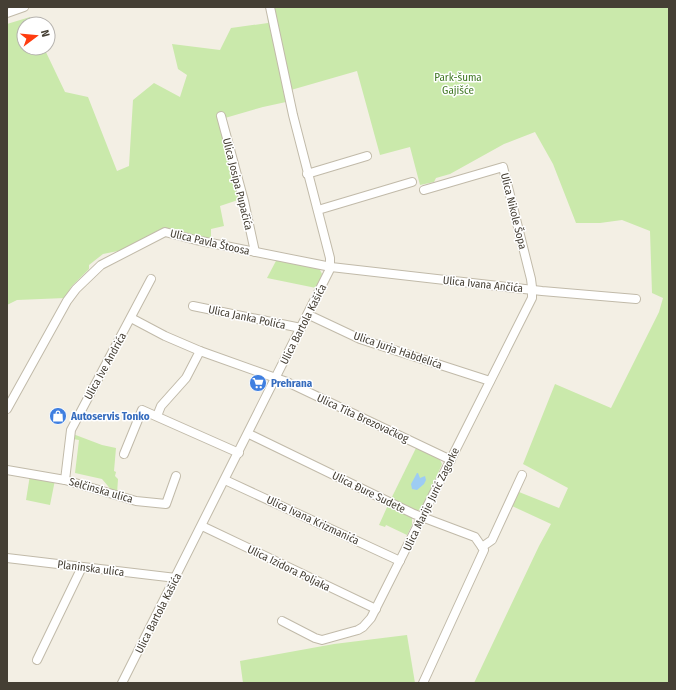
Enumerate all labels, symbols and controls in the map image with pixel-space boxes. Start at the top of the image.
north arrow [16,16,56,56]
text: N [38,28,52,38]
park label: Park-šuma Gajišće [434,71,482,97]
street label: Ulica Josipa Pupačića [220,137,255,232]
street label: Ulica Nikole Šopa [498,171,530,251]
street label: Ulica Pavla Štoosa [169,226,251,258]
street label: Ulica Ivana Ančića [442,274,524,295]
street label: Ulica Bartola Kašića [278,282,329,367]
street label: Ulica Janka Polića [207,303,287,332]
street label: Ulica Jurja Habdelića [352,329,444,372]
street label: Ulica Ive Andrića [82,330,129,402]
supermarket icon: Prehrana [248,373,268,393]
place label: Prehrana [271,377,313,390]
street label: Ulica Tita Brezovačkog [315,391,412,446]
shop icon: Autoservis Tonko [48,406,68,426]
place label: Autoservis Tonko [70,410,150,423]
street label: Ulica Marije Jurić Zagorke [401,445,462,553]
street label: Ulica Đure Sudete [330,469,408,516]
street label: Selčinska ulica [67,475,134,506]
street label: Ulica Ivana Krizmanića [264,493,361,548]
street label: Ulica Izidora Poljaka [245,543,332,594]
street label: Planinska ulica [57,558,125,579]
street label: Ulica Bartola Kašića [133,571,184,656]

